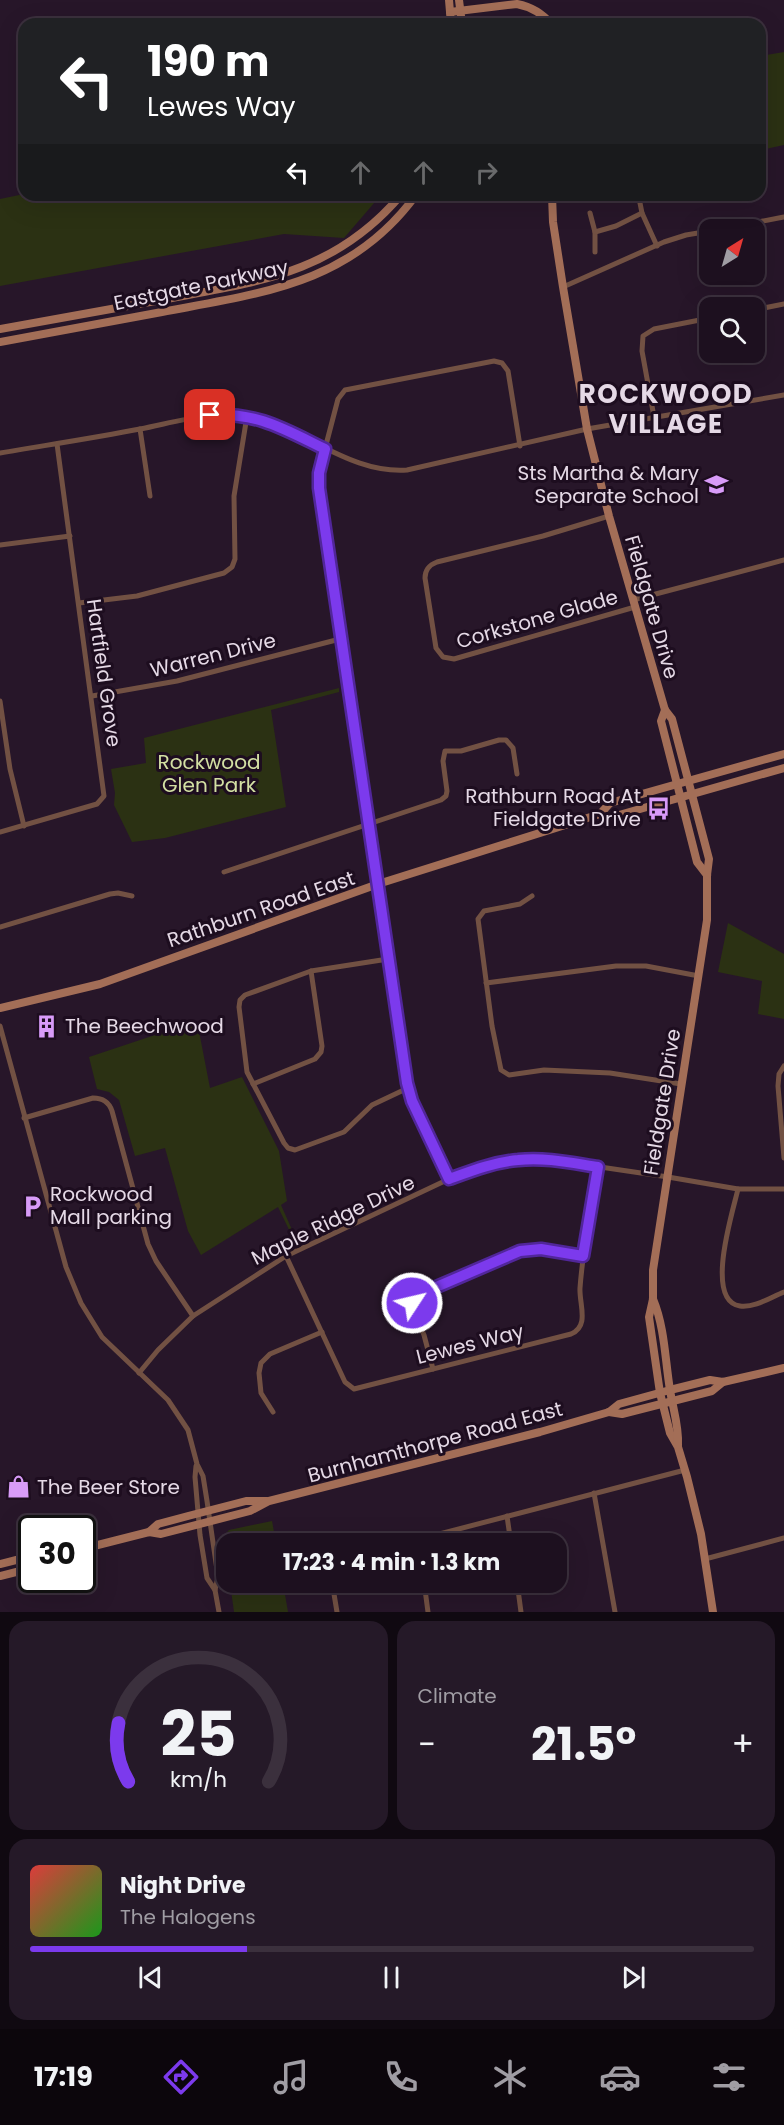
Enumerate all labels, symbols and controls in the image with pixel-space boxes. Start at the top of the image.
text: 190 m [147,32,269,91]
icon: left [48,42,126,120]
text: Lewes Way [147,88,295,125]
icon: left [281,156,314,189]
icon: ahead [344,156,377,189]
icon: ahead [407,156,440,189]
icon: right [470,156,503,189]
north arrow [699,219,765,285]
map controls [699,219,765,363]
street label: Eastgate Parkway [111,253,291,317]
button: search [699,297,765,363]
district label: ROCKWOOD VILLAGE [579,376,753,442]
pin [184,389,235,440]
icon: arrive [193,398,226,431]
place label: Sts Martha & Mary Separate School [517,459,699,510]
school or university icon: Sts Martha & Mary Separate School [704,472,730,498]
street label: Fieldgate Drive [618,532,686,682]
street label: Corkstone Glade [453,583,621,655]
street label: Hartfield Grove [80,597,128,749]
street label: Warren Drive [147,626,279,684]
park label: Rockwood Glen Park [158,748,260,799]
place label: Rathburn Road At Fieldgate Drive [465,782,641,833]
bus stop icon: Rathburn Road At Fieldgate Drive [646,795,672,821]
street label: Rathburn Road East [164,864,358,954]
place label: The Beechwood [65,1012,224,1040]
building icon: The Beechwood [34,1013,60,1039]
street label: Fieldgate Drive [637,1027,687,1177]
street label: Maple Ridge Drive [246,1168,420,1272]
place label: Rockwood Mall parking [50,1180,172,1231]
parking icon: Rockwood Mall parking [19,1193,45,1219]
position arrow [380,1271,444,1335]
street label: Lewes Way [413,1317,527,1371]
street label: Burnhamthorpe Road East [305,1394,565,1490]
place label: The Beer Store [37,1473,180,1501]
shop icon: The Beer Store [6,1474,32,1500]
speed limit sign: 30 [18,1515,96,1593]
text: 17:23 · 4 min · 1.3 km [283,1547,500,1578]
text: Climate [418,1682,497,1710]
text: 25 [160,1690,236,1778]
text: 21.5° [531,1713,636,1776]
text: − [418,1721,436,1768]
text: + [731,1721,754,1768]
text: km/h [170,1765,227,1796]
text: Night Drive [120,1870,246,1901]
text: The Halogens [120,1903,256,1931]
icon: previous [134,1961,167,1994]
icon: pause [375,1961,408,1994]
icon: next [617,1961,650,1994]
icon: directions [160,2056,202,2098]
icon: music [270,2056,312,2098]
icon: phone [380,2056,422,2098]
icon: climate [489,2056,531,2098]
icon: car [599,2056,641,2098]
icon: filters [708,2056,750,2098]
text: 17:19 [34,2058,93,2095]

